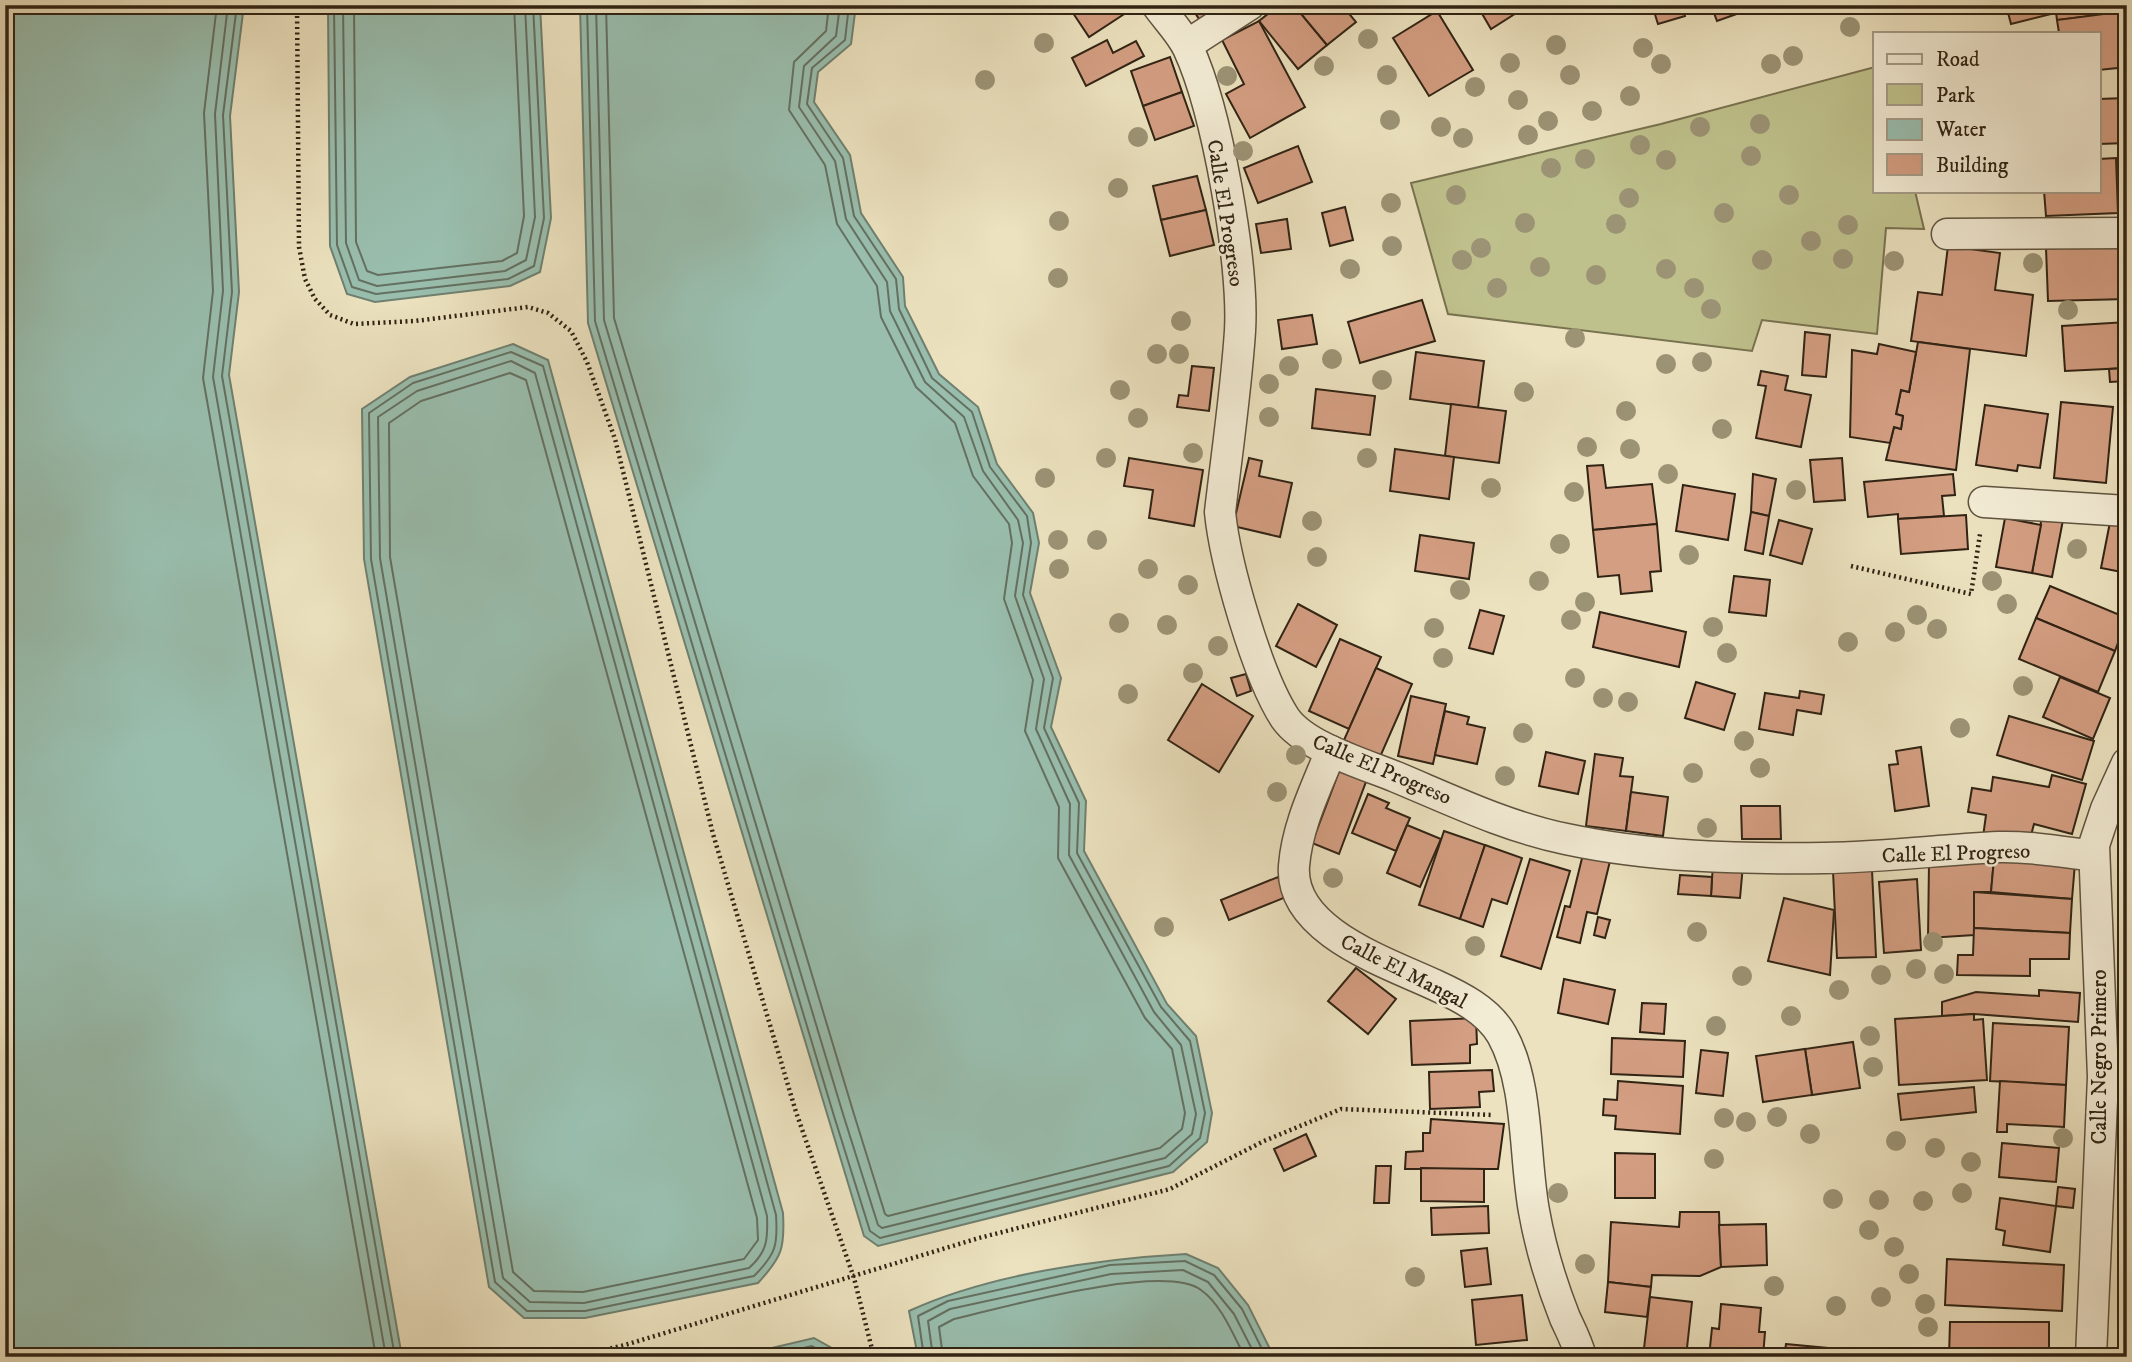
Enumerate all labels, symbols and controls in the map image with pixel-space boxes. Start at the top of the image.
legend [1873,32,2100,192]
text: Road [1936,47,1980,73]
text: Park [1936,83,1976,109]
text: Water [1935,117,1986,143]
street label: Calle El Progreso [1201,138,1249,289]
text: Building [1936,153,2009,179]
street label: Calle El Progreso [1308,729,1455,811]
street label: Calle El Progreso [1881,838,2031,870]
street label: Calle El Mangal [1336,929,1472,1015]
street label: Calle Negro Primero [2087,970,2113,1144]

